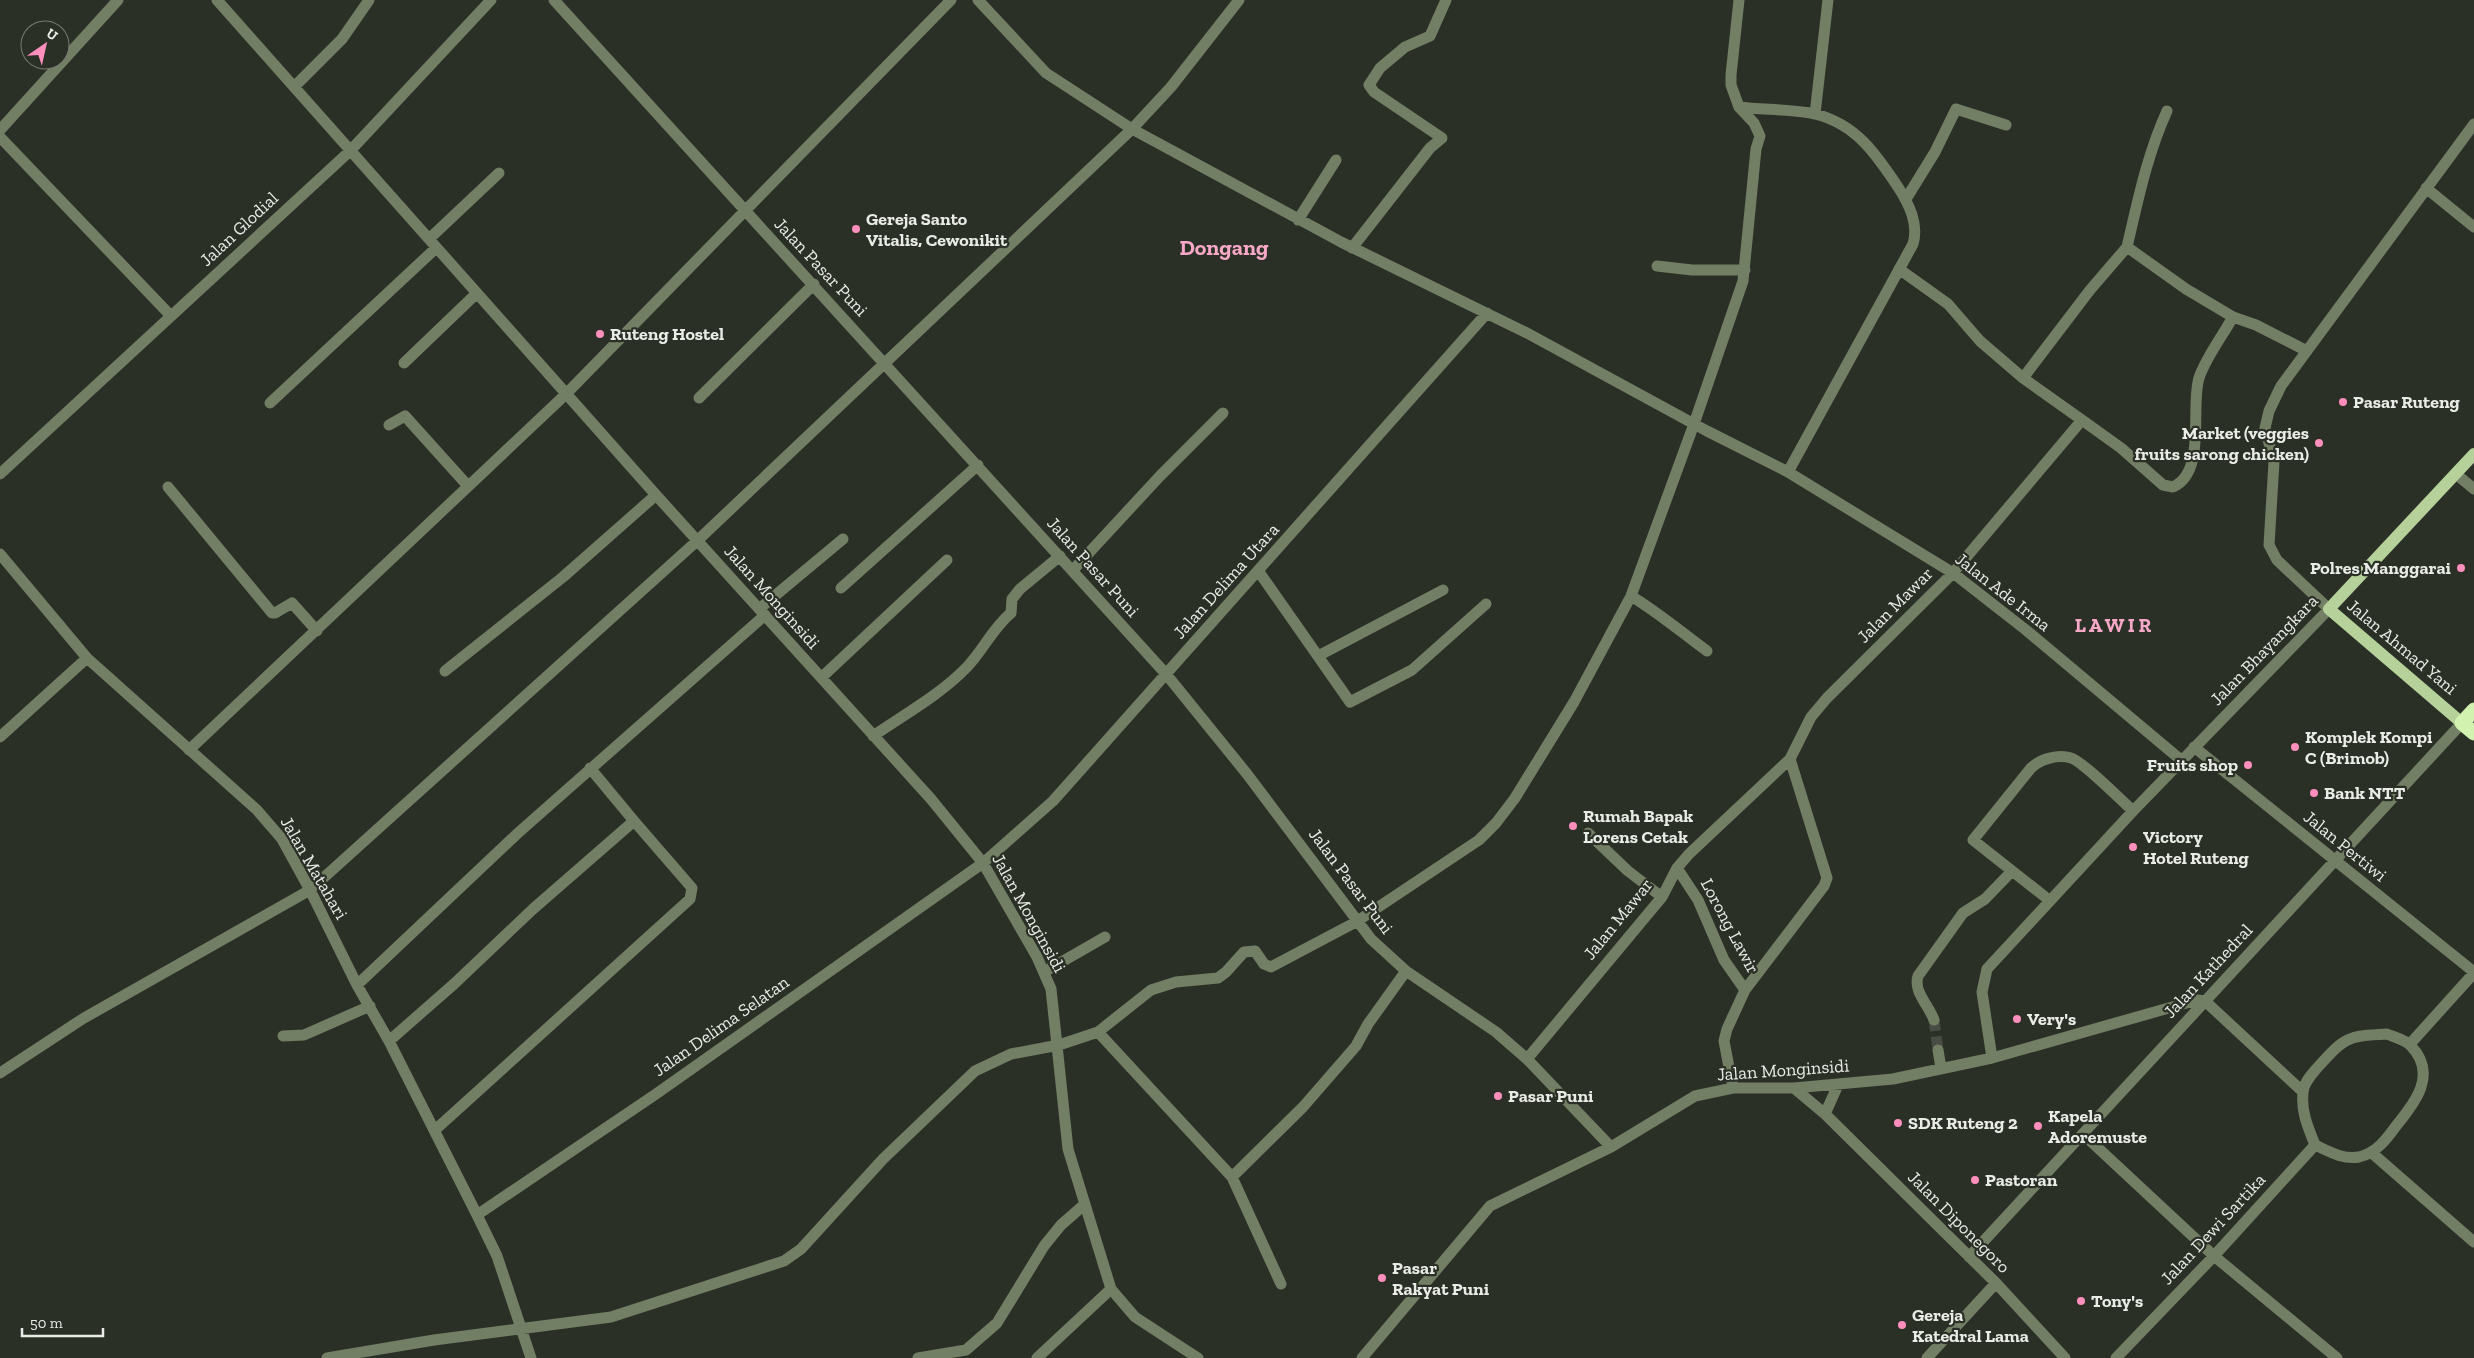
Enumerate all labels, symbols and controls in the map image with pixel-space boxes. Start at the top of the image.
north arrow [20,20,70,70]
text: U [43,25,61,45]
street label: Jalan Glodial [195,187,283,271]
place label: Gereja Santo Vitalis, Cewonikit [866,208,1008,251]
street label: Jalan Pasar Puni [770,213,872,321]
marker: Gereja Santo Vitalis, Cewonikit [850,223,862,235]
district label: Dongang [1179,234,1269,261]
place label: Ruteng Hostel [610,323,724,345]
marker: Ruteng Hostel [594,328,606,340]
place label: Pasar Ruteng [2353,391,2460,413]
marker: Pasar Ruteng [2337,396,2349,408]
place label: Market (veggies fruits sarong chicken) [2135,422,2309,465]
marker: Market (veggies fruits sarong chicken) [2313,437,2325,449]
street label: Jalan Pasar Puni [1042,512,1144,622]
street label: Jalan Delima Utara [1168,518,1284,643]
street label: Jalan Monginsidi [720,540,824,654]
street label: Jalan Ade Irma [1951,548,2055,636]
place label: Polres Manggarai [2310,557,2452,579]
street label: Jalan Mawar [1852,562,1938,648]
marker: Polres Manggarai [2455,562,2467,574]
street label: Jalan Bhayangkara [2205,590,2323,710]
street label: Jalan Ahmad Yani [2342,595,2462,699]
district label: L A W I R [2075,613,2151,637]
place label: Komplek Kompi C (Brimob) [2305,726,2433,769]
marker: Komplek Kompi C (Brimob) [2289,741,2301,753]
place label: Fruits shop [2147,754,2238,776]
marker: Fruits shop [2242,759,2254,771]
place label: Bank NTT [2324,782,2406,804]
marker: Bank NTT [2308,787,2320,799]
place label: Rumah Bapak Lorens Cetak [1583,805,1693,848]
street label: Jalan Pertiwi [2299,806,2391,886]
street label: Jalan Matahari [276,813,352,923]
marker: Rumah Bapak Lorens Cetak [1567,820,1579,832]
street label: Jalan Pasar Puni [1304,824,1398,938]
place label: Victory Hotel Ruteng [2143,826,2249,869]
marker: Victory Hotel Ruteng [2127,841,2139,853]
street label: Jalan Monginsidi [987,850,1071,976]
street label: Jalan Mawar [1578,874,1658,964]
street label: Lorong Lawir [1696,875,1764,977]
street label: Jalan Kathedral [2159,919,2257,1023]
street label: Jalan Delima Selatan [649,970,794,1081]
place label: Very's [2027,1008,2076,1030]
marker: Very's [2011,1013,2023,1025]
street label: Jalan Monginsidi [1716,1054,1850,1086]
place label: Pasar Puni [1508,1085,1594,1107]
marker: Pasar Puni [1492,1090,1504,1102]
place label: Kapela Adoremuste [2048,1105,2147,1148]
place label: SDK Ruteng 2 [1908,1112,2018,1134]
marker: SDK Ruteng 2 [1892,1117,1904,1129]
marker: Kapela Adoremuste [2032,1120,2044,1132]
street label: Jalan Diponegoro [1903,1166,2015,1278]
place label: Pastoran [1985,1169,2058,1191]
street label: Jalan Dewi Sartika [2156,1169,2270,1289]
marker: Pastoran [1969,1174,1981,1186]
place label: Pasar Rakyat Puni [1392,1257,1490,1300]
marker: Pasar Rakyat Puni [1376,1272,1388,1284]
place label: Tony's [2091,1290,2143,1312]
marker: Tony's [2075,1295,2087,1307]
place label: Gereja Katedral Lama [1912,1304,2029,1347]
scale bar [22,1306,104,1338]
text: 50 m [30,1314,63,1332]
marker: Gereja Katedral Lama [1896,1319,1908,1331]

